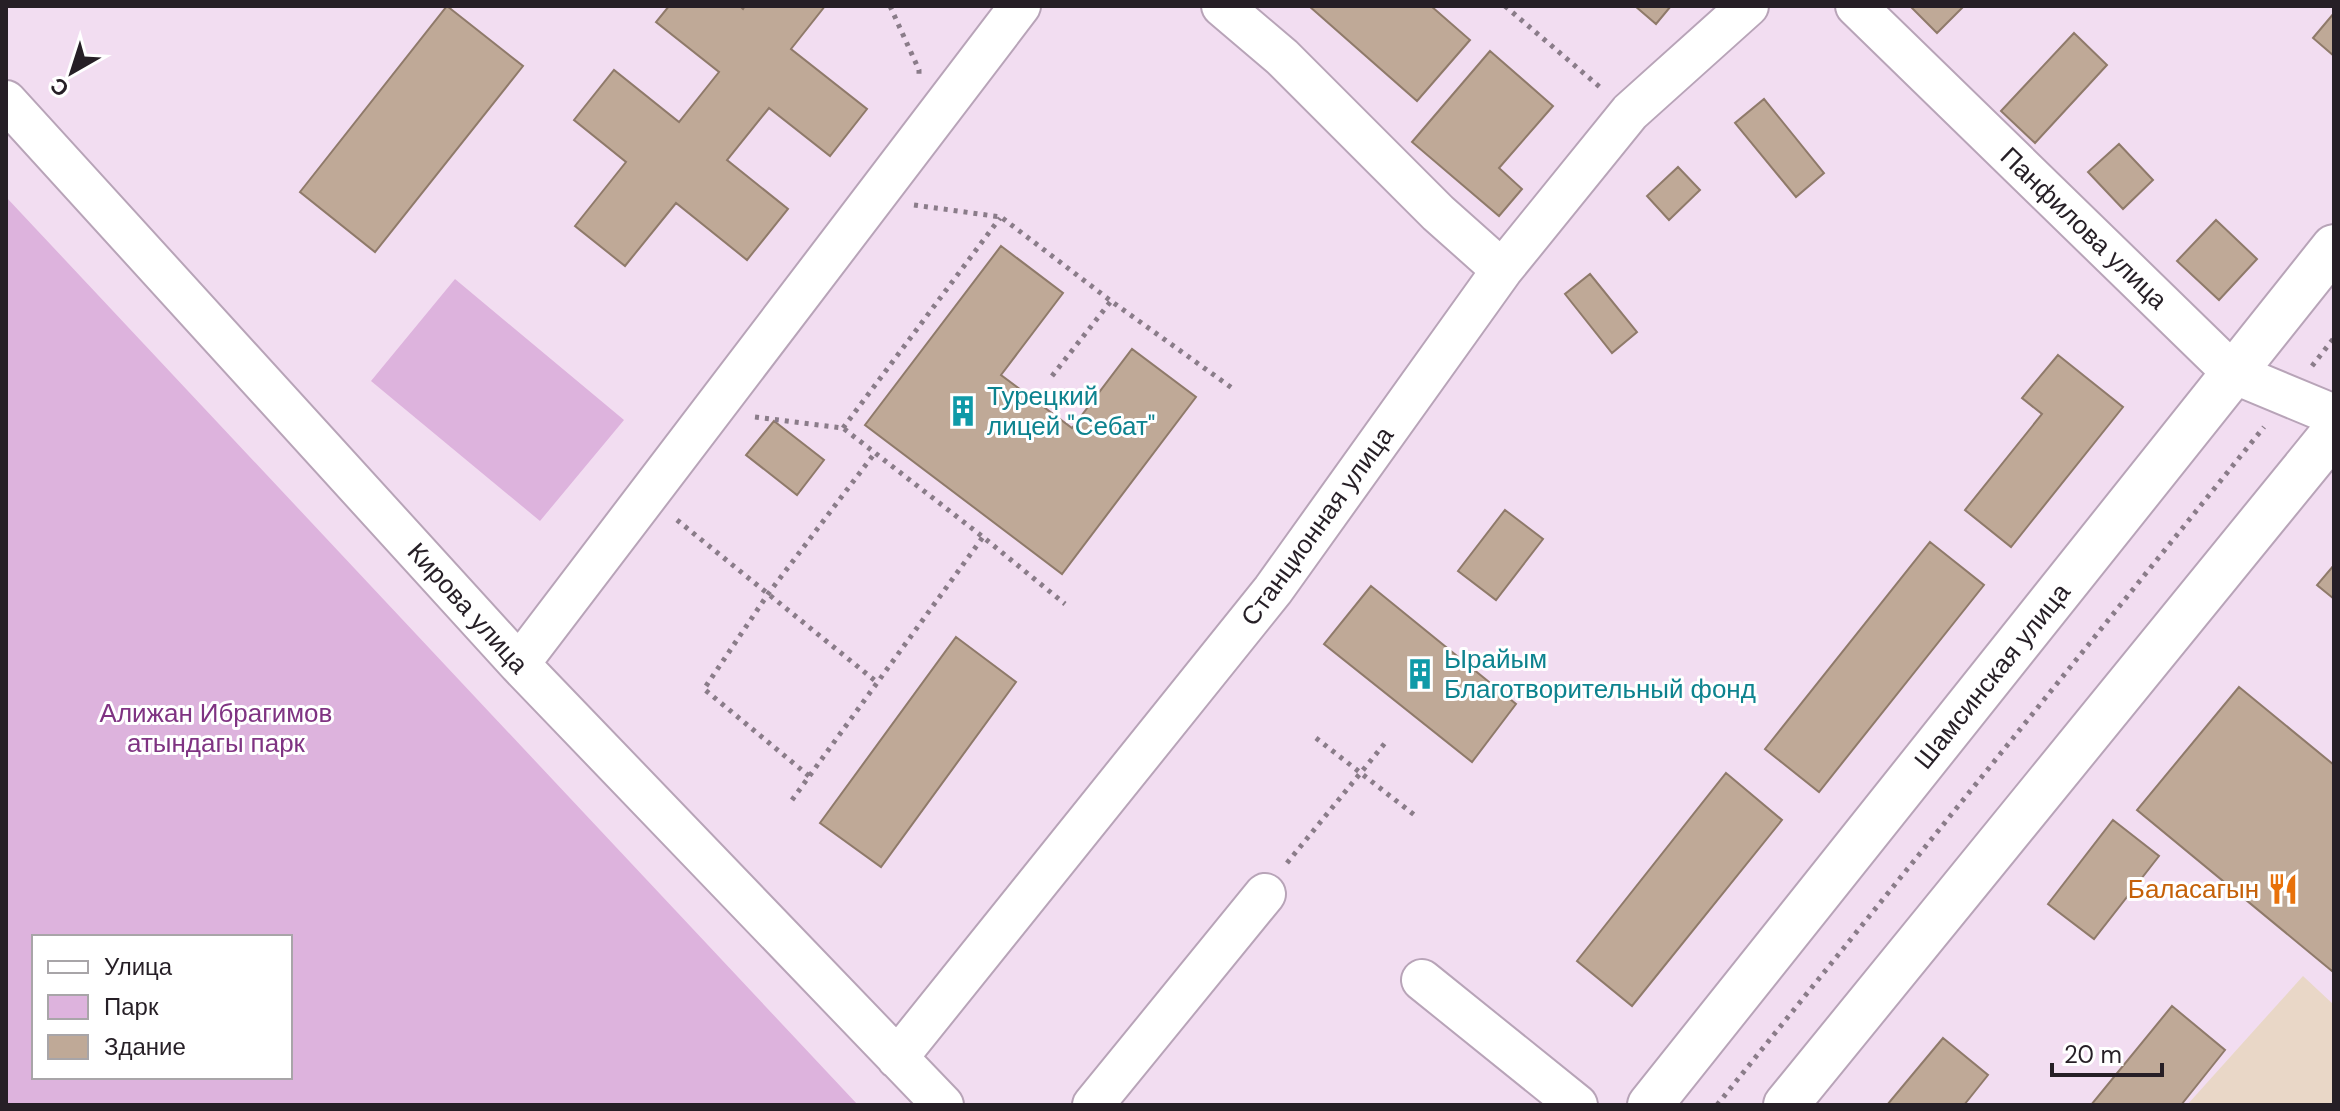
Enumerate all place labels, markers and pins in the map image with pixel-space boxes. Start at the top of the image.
place label: Турецкий лицей "Себат" [987,379,1155,443]
building icon: Турецкий лицей "Себат" [946,394,980,428]
place label: Ырайым Благотворительный фонд [1444,642,1756,706]
building icon: Ырайым Благотворительный фонд [1403,657,1437,691]
place label: Баласагын [2128,872,2259,906]
restaurant icon: Баласагын [2266,872,2300,906]

